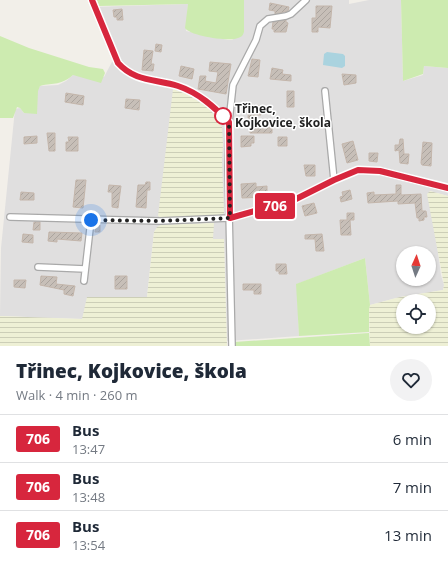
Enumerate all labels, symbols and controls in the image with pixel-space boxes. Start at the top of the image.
place label: Třinec, Kojkovice, škola [235,100,331,131]
marker: Třinec, Kojkovice, škola [214,107,232,125]
line badge: 706 [252,193,298,219]
text: 706 [263,196,287,215]
your location [81,210,101,230]
north arrow [396,246,436,286]
map controls [396,246,436,334]
button: locate [396,294,436,334]
text: Třinec, Kojkovice, škola [16,358,247,384]
button: heart [390,359,432,401]
text: Walk · 4 min · 260 m [16,386,138,404]
text: Bus [72,420,99,440]
text: 706 [26,429,50,448]
text: 6 min [393,429,432,449]
text: 13:47 [72,440,105,458]
text: Bus [72,468,99,488]
text: 706 [26,477,50,496]
text: 7 min [393,477,432,497]
text: 13:48 [72,488,105,506]
text: Bus [72,516,99,536]
text: 706 [26,525,50,544]
text: 13 min [384,525,432,545]
text: 13:54 [72,536,105,554]

